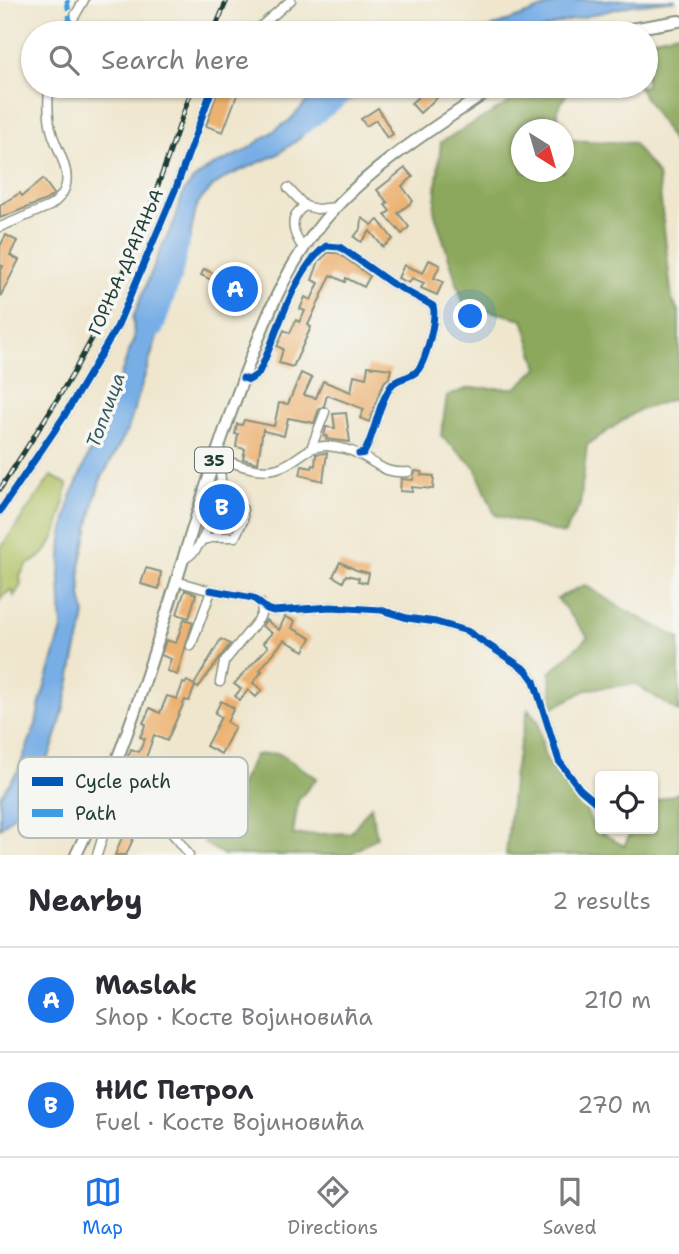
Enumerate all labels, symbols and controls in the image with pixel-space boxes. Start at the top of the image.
search box [21,21,658,98]
icon: search [45,41,83,79]
text: Search here [101,42,250,77]
north arrow [511,119,574,182]
street label: ГОРЊА ДРАГАЊА [83,185,169,339]
pin: A [212,263,258,315]
your location [453,299,487,333]
water label: Топлица [80,369,131,451]
road number: 35 [195,447,233,472]
pin: B [199,481,245,533]
legend [18,757,248,838]
text: Cycle path [75,769,171,794]
map controls [595,771,658,834]
button: locate [595,771,658,834]
text: Path [75,801,117,826]
text: Nearby [28,880,143,921]
text: 2 results [552,886,651,916]
text: Maslak [95,967,197,1002]
text: A [42,985,60,1015]
text: 210 m [583,985,651,1015]
text: Shop · Косте Војиновића [95,1002,373,1032]
text: НИС Петрол [95,1072,253,1107]
text: B [44,1090,58,1120]
text: 270 m [577,1090,651,1120]
text: Fuel · Косте Војиновића [95,1107,364,1137]
tab: Map [82,1173,123,1240]
tab: Directions [288,1173,378,1240]
tab: Saved [543,1173,597,1240]

